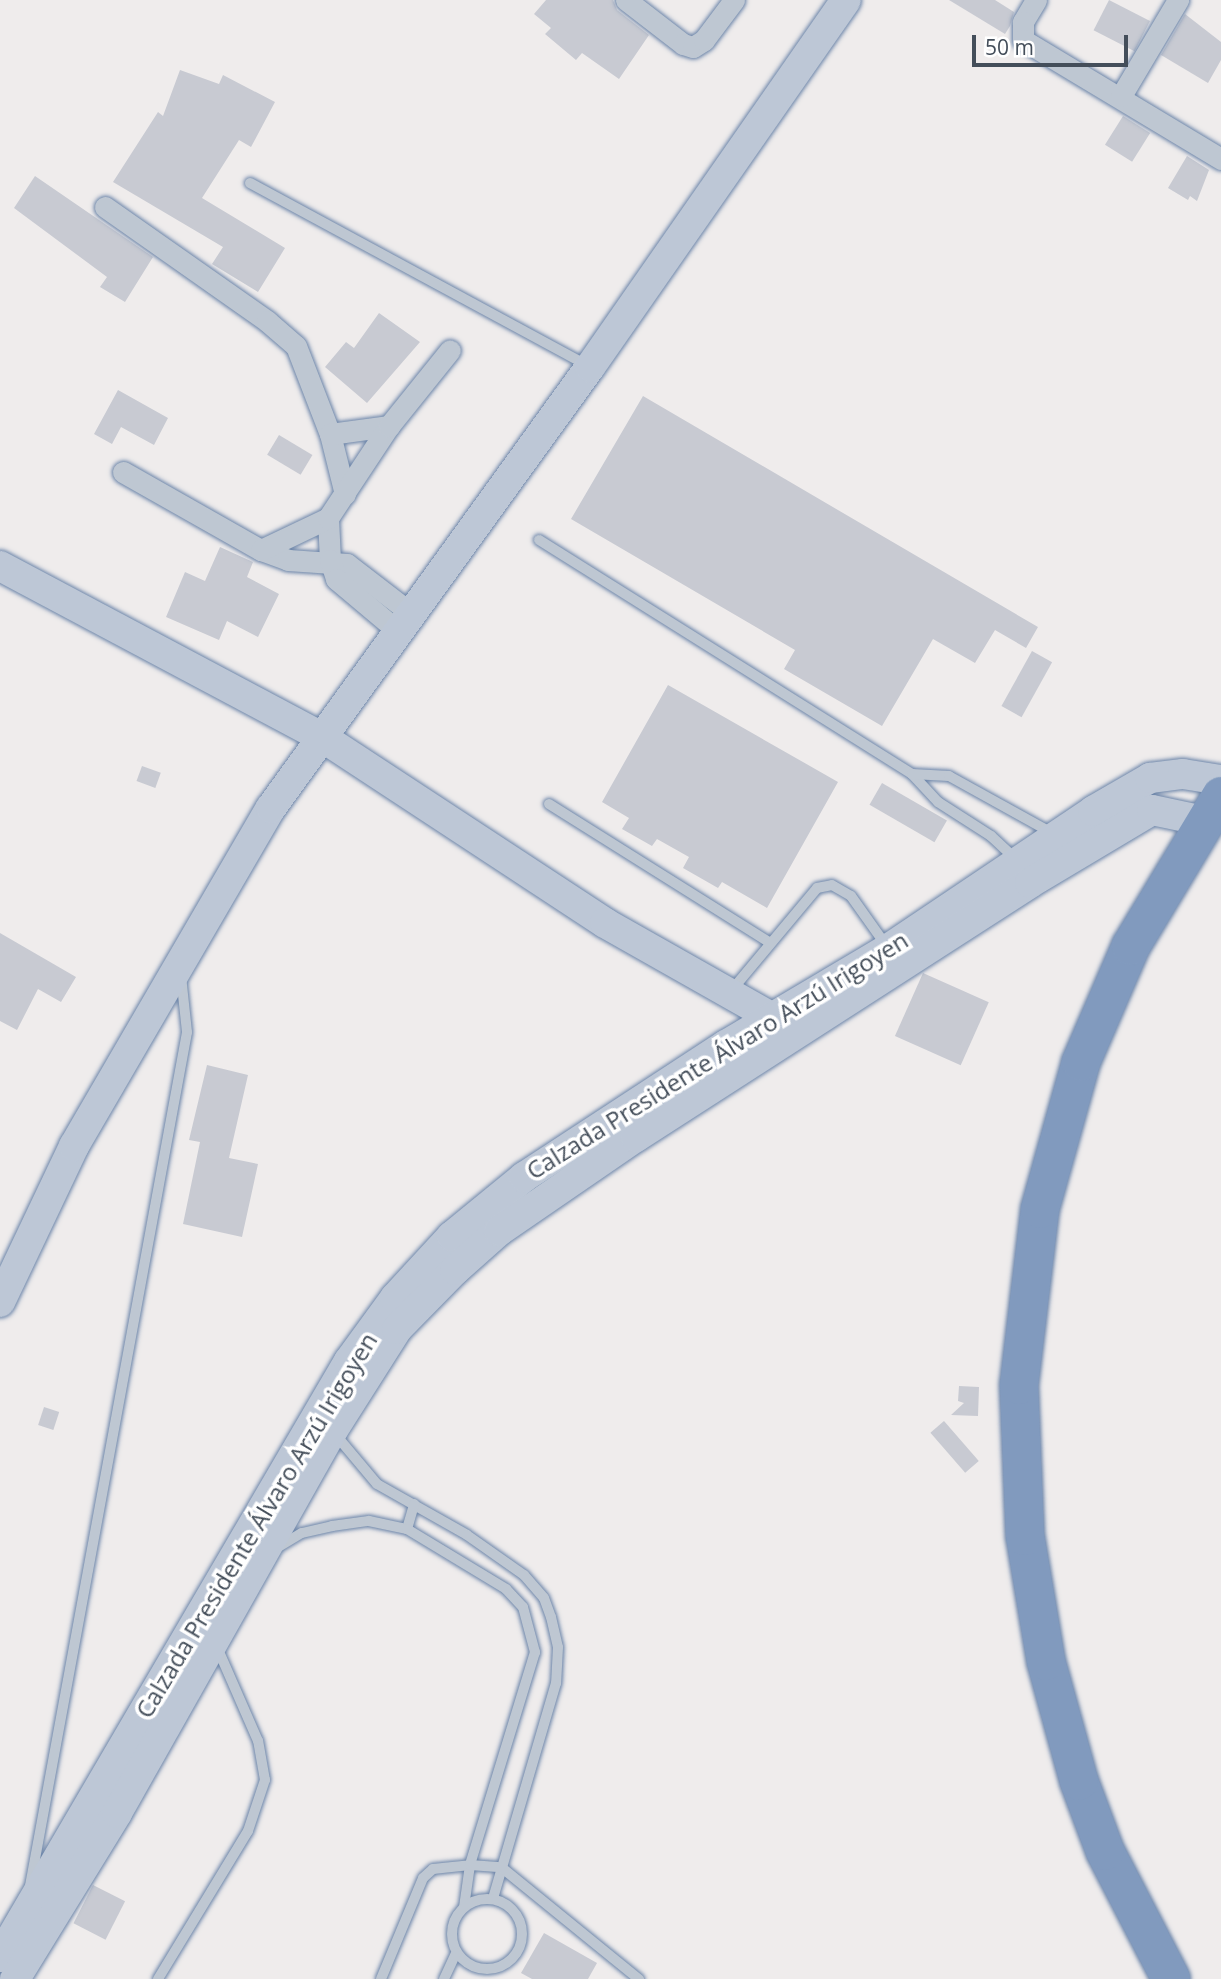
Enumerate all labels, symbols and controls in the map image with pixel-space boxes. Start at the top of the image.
scale bar [976,21,1132,65]
text: 50 m [985,33,1034,61]
street label: Calzada Presidente Álvaro Arzú Irigoyen [521,925,913,1185]
street label: Calzada Presidente Álvaro Arzú Irigoyen [129,1327,383,1723]

